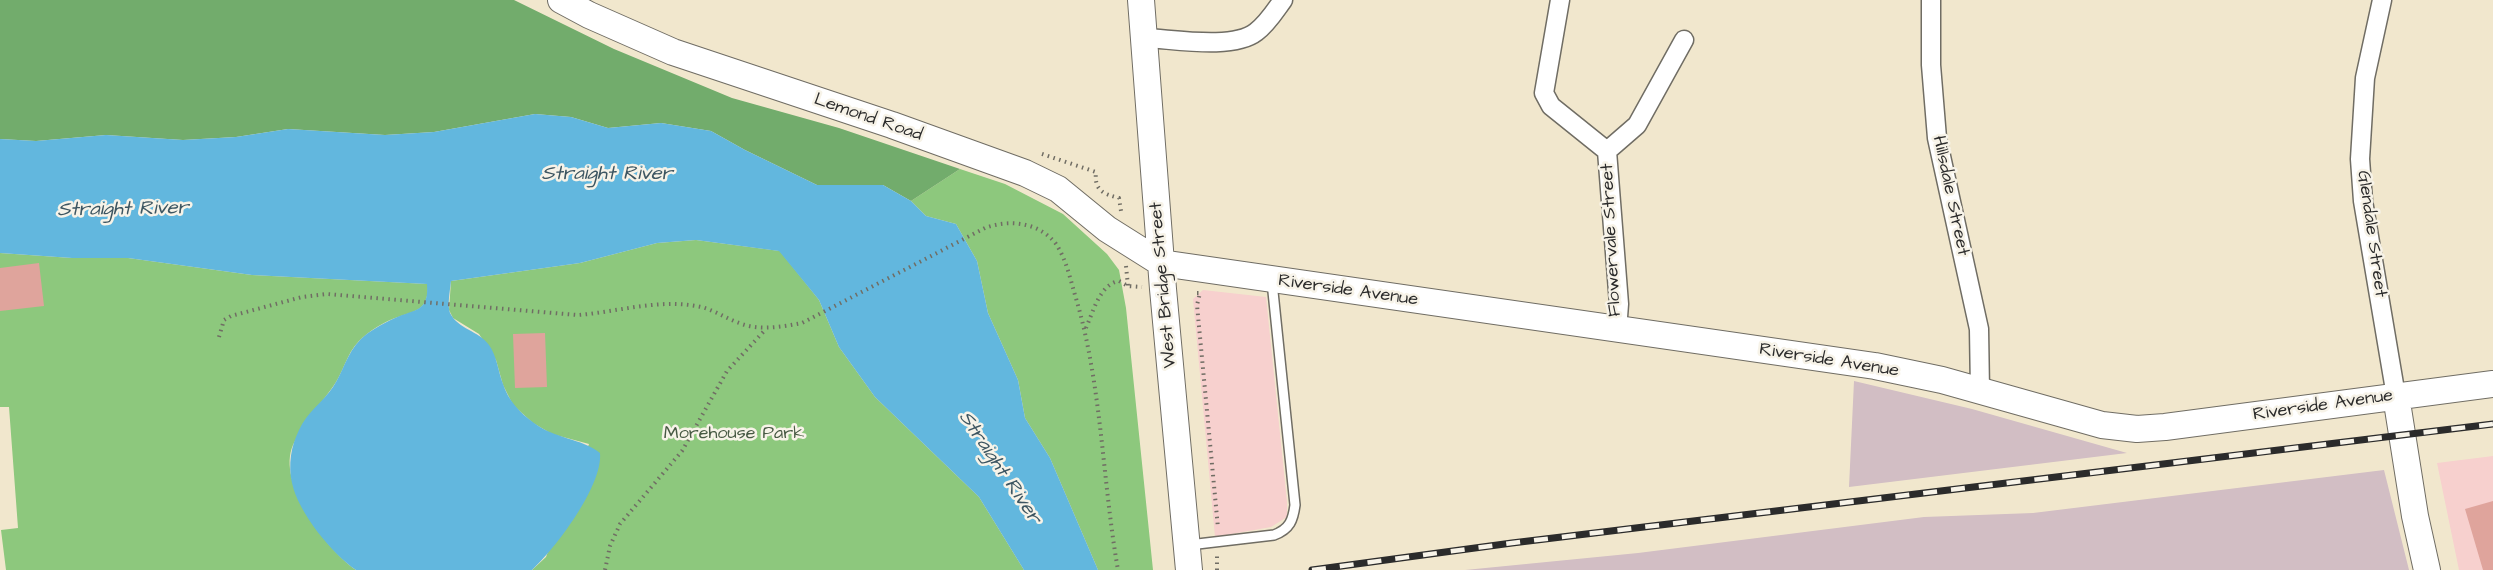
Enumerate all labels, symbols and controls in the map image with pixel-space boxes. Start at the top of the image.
street label: Lemond Road [811,89,925,147]
street label: Hillsdale Street [1927,134,1973,258]
water label: Straight River [542,163,672,187]
street label: Flowervale Street [1597,163,1627,317]
street label: Glendale Street [2351,169,2391,299]
water label: Straight River [57,197,189,223]
street label: West Bridge Street [1146,201,1182,369]
street label: Riverside Avenue [1277,270,1419,312]
street label: Riverside Avenue [1758,339,1900,383]
street label: Riverside Avenue [2252,385,2394,427]
water label: Straight River [952,407,1046,529]
park label: Morehouse Park [664,423,804,445]

